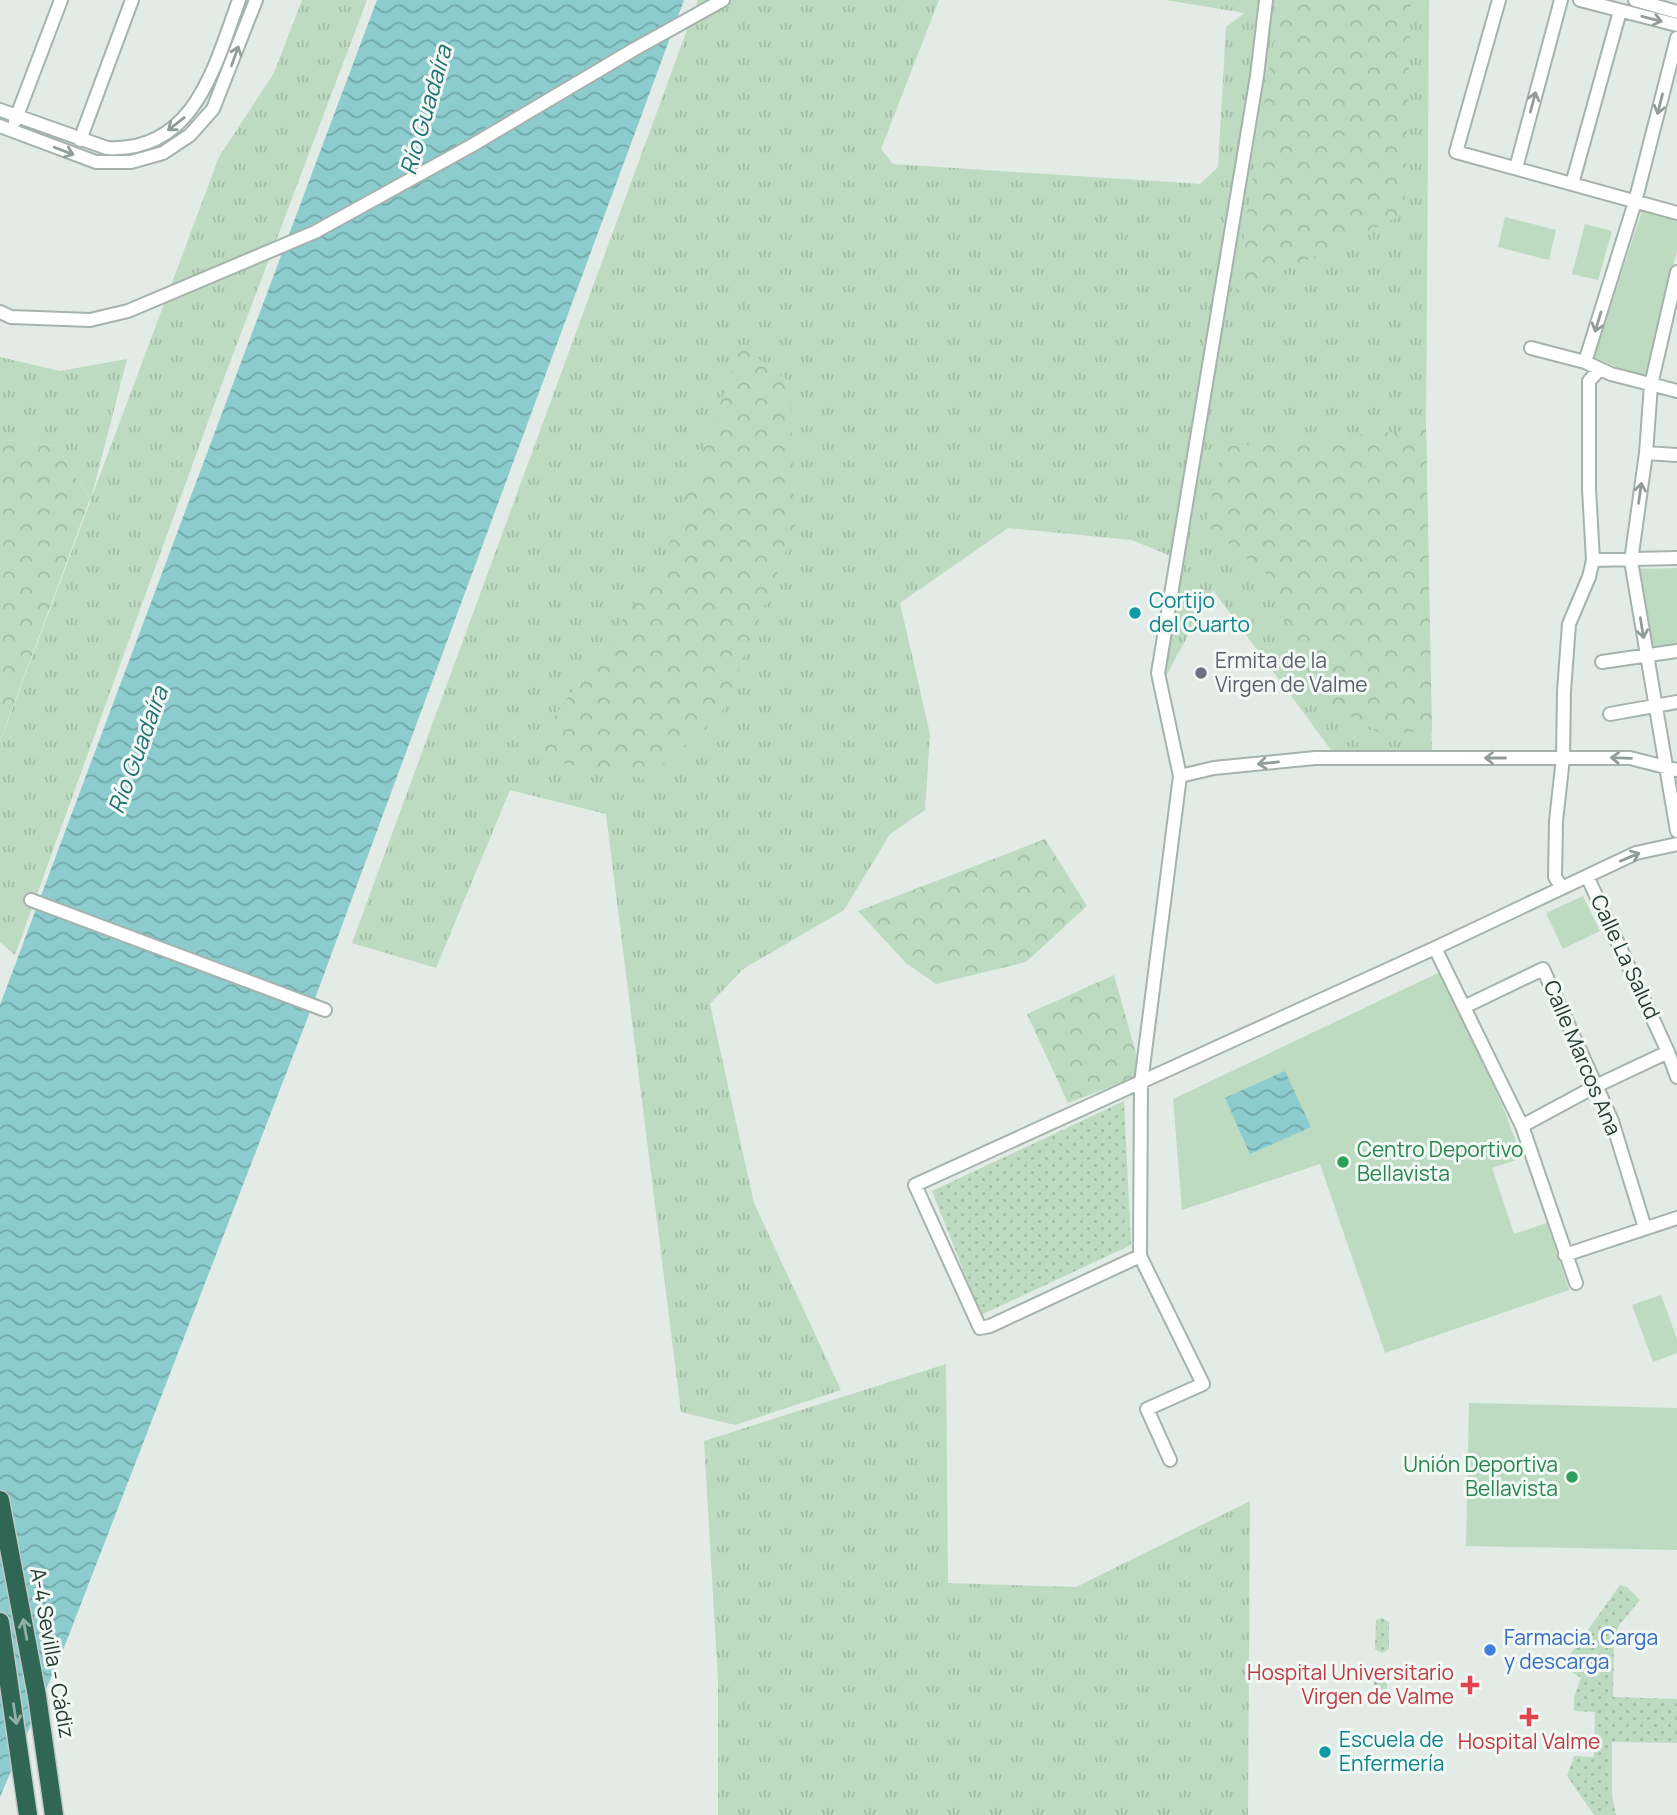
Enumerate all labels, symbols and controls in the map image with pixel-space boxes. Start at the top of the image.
one-way arrow [1641,13,1663,26]
water label: Río Guadaíra [391,40,459,178]
one-way arrow [230,45,243,67]
one-way arrow [1528,92,1541,114]
one-way arrow [1653,92,1666,115]
one-way arrow [167,117,186,132]
one-way arrow [52,145,74,158]
one-way arrow [1590,311,1603,333]
one-way arrow [1634,482,1647,505]
place label: Cortijo del Cuarto [1149,586,1250,638]
marker: Cortijo del Cuarto [1127,605,1143,621]
one-way arrow [1635,616,1648,639]
place label: Ermita de la Virgen de Valme [1215,646,1368,698]
marker: Ermita de la Virgen de Valme [1193,665,1209,681]
water label: Río Guadaíra [99,681,175,818]
one-way arrow [1484,751,1507,765]
one-way arrow [1610,752,1633,765]
one-way arrow [1257,756,1279,769]
one-way arrow [1618,850,1640,863]
street label: Calle La Salud [1585,890,1667,1023]
street label: Calle Marcos Ana [1538,976,1628,1139]
place label: Centro Deportivo Bellavista [1357,1135,1523,1187]
marker: Centro Deportivo Bellavista [1335,1154,1351,1170]
place label: Unión Deportiva Bellavista [1403,1450,1558,1502]
marker: Unión Deportiva Bellavista [1564,1469,1580,1485]
street label: A-4 Sevilla - Cádiz [24,1566,82,1740]
one-way arrow [18,1618,31,1641]
place label: Farmacia. Carga y descarga [1504,1623,1658,1675]
marker: Farmacia. Carga y descarga [1482,1642,1498,1658]
place label: Hospital Universitario Virgen de Valme [1247,1658,1454,1710]
marker: Hospital Universitario Virgen de Valme [1460,1675,1480,1695]
one-way arrow [9,1702,22,1725]
marker: Hospital Valme [1519,1707,1539,1727]
place label: Escuela de Enfermería [1339,1725,1444,1777]
place label: Hospital Valme [1458,1727,1600,1755]
marker: Escuela de Enfermería [1317,1744,1333,1760]

